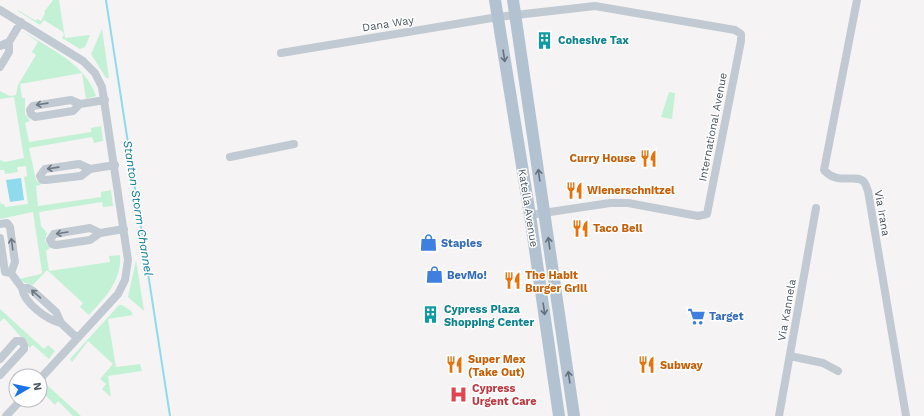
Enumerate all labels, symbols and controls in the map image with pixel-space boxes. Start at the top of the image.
street label: Dana Way [361,13,415,34]
building icon: Cohesive Tax [535,30,555,50]
place label: Cohesive Tax [558,34,629,47]
one-way arrow [500,49,508,62]
street label: International Avenue [696,71,730,183]
one-way arrow [36,100,49,108]
water label: Stanton Storm Channel [120,139,156,277]
restaurant icon: Curry House [639,148,659,168]
place label: Curry House [569,152,636,165]
one-way arrow [47,164,60,172]
street label: Katella Avenue [515,168,541,248]
one-way arrow [535,169,543,182]
restaurant icon: Wienerschnitzel [564,180,584,200]
place label: Wienerschnitzel [587,184,675,197]
street label: Via Irana [872,189,892,237]
restaurant icon: Taco Bell [570,218,590,238]
place label: Taco Bell [593,222,643,235]
one-way arrow [56,229,69,237]
shop icon: Staples [418,233,438,253]
place label: Staples [441,237,482,250]
one-way arrow [545,237,553,250]
one-way arrow [8,238,16,251]
shop icon: BevMo! [424,265,444,285]
place label: BevMo! [447,269,487,282]
place label: The Habit Burger Grill [525,269,588,295]
restaurant icon: The Habit Burger Grill [502,271,522,291]
street label: Via Kannela [775,278,799,342]
one-way arrow [31,289,41,299]
place label: Cypress Plaza Shopping Center [444,303,534,329]
one-way arrow [540,303,548,316]
building icon: Cypress Plaza Shopping Center [421,305,441,325]
supermarket icon: Target [686,306,706,326]
place label: Target [709,310,744,323]
place label: Super Mex (Take Out) [468,353,526,379]
restaurant icon: Super Mex (Take Out) [445,355,465,375]
restaurant icon: Subway [637,355,657,375]
place label: Subway [660,359,703,372]
north arrow [8,368,48,408]
one-way arrow [565,371,573,384]
text: N [30,381,44,392]
place label: Cypress Urgent Care [472,382,537,408]
hospital icon: Cypress Urgent Care [449,384,469,404]

